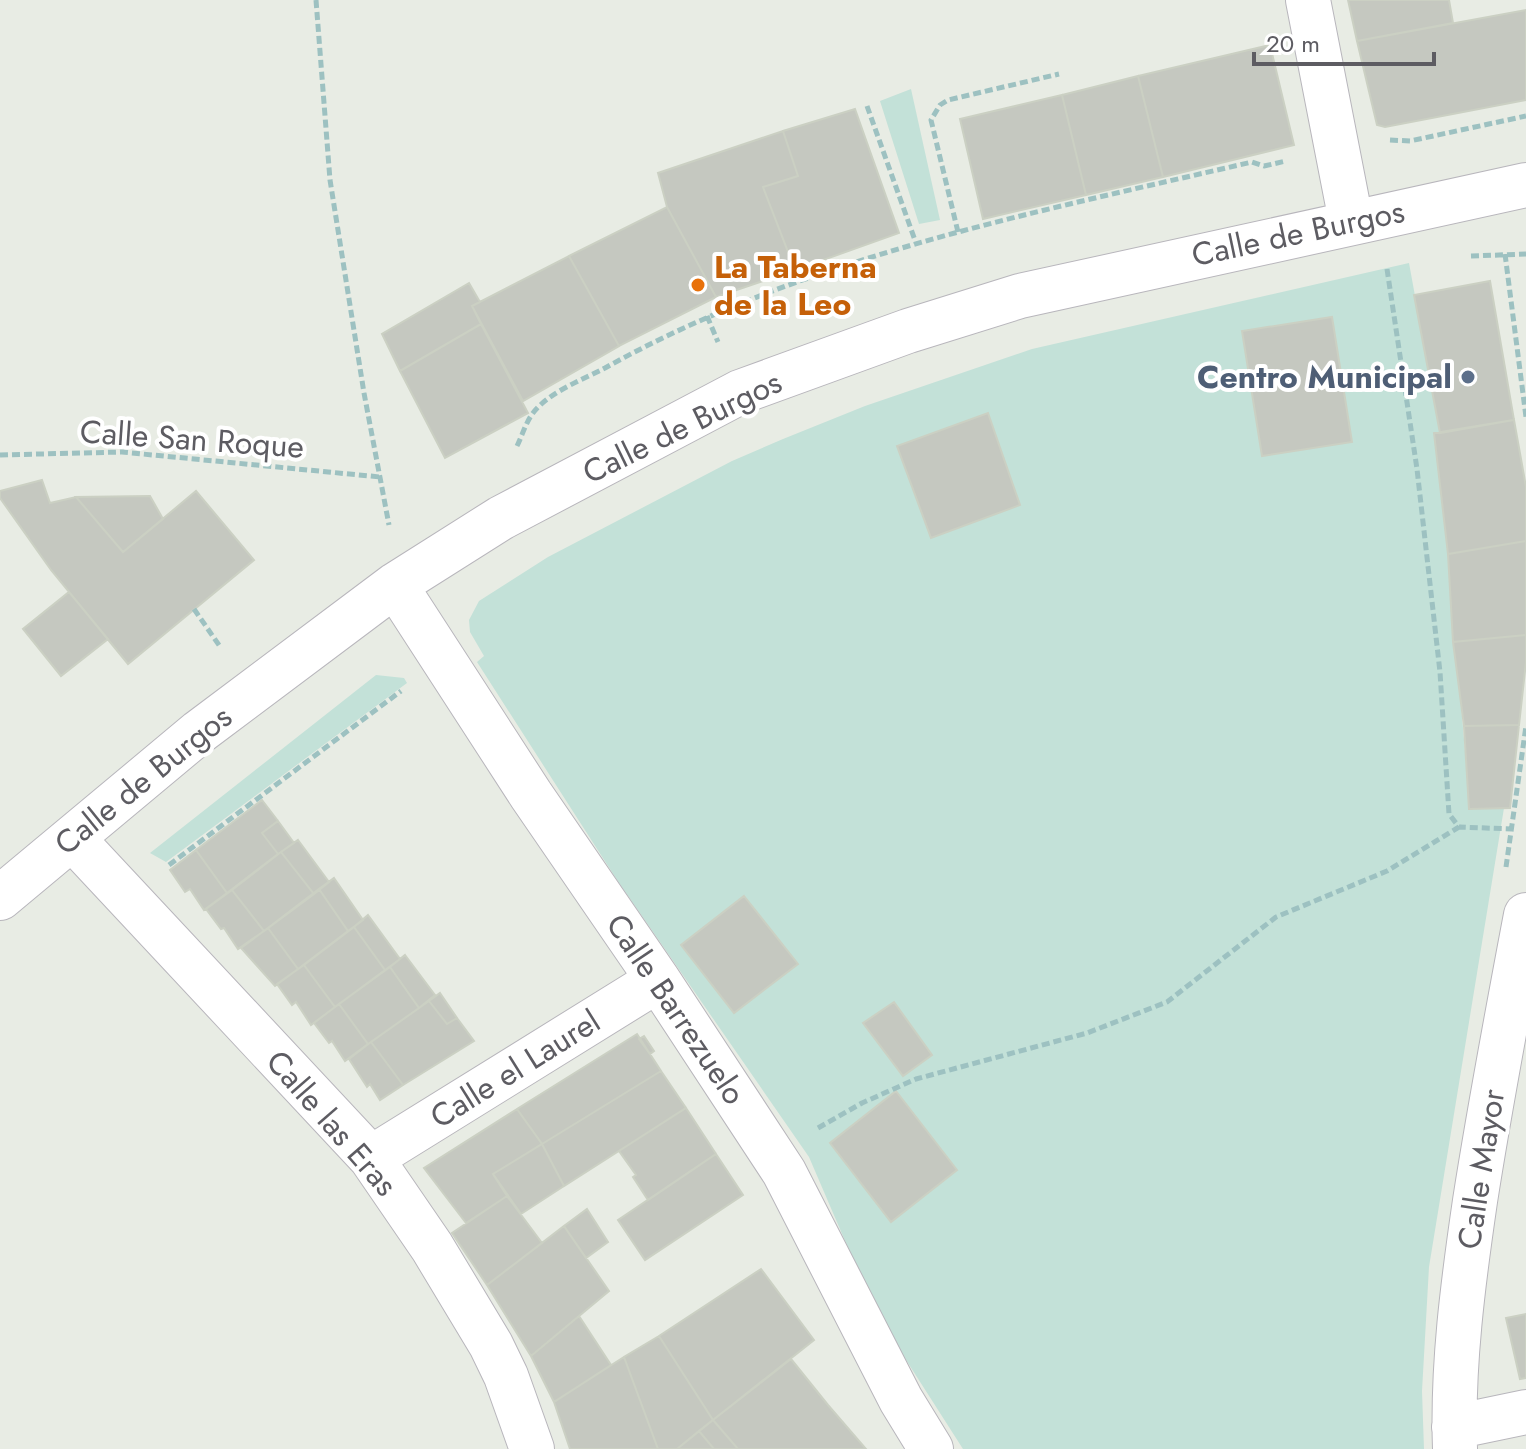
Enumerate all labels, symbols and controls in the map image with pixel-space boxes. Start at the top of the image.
scale bar [1254,16,1434,66]
text: 20 m [1266,26,1320,61]
street label: Calle de Burgos [1187,188,1409,278]
place label: La Taberna de la Leo [714,244,877,327]
marker: La Taberna de la Leo [689,276,707,294]
place label: Centro Municipal [1197,354,1452,400]
street label: Calle de Burgos [575,359,789,495]
marker: Centro Municipal [1459,368,1477,386]
street label: Calle San Roque [78,408,306,470]
street label: Calle de Burgos [45,694,241,866]
street label: Calle Barrezuelo [595,904,757,1114]
street label: Calle el Laurel [421,998,609,1140]
street label: Calle las Eras [256,1040,408,1206]
street label: Calle Mayor [1446,1086,1516,1252]

